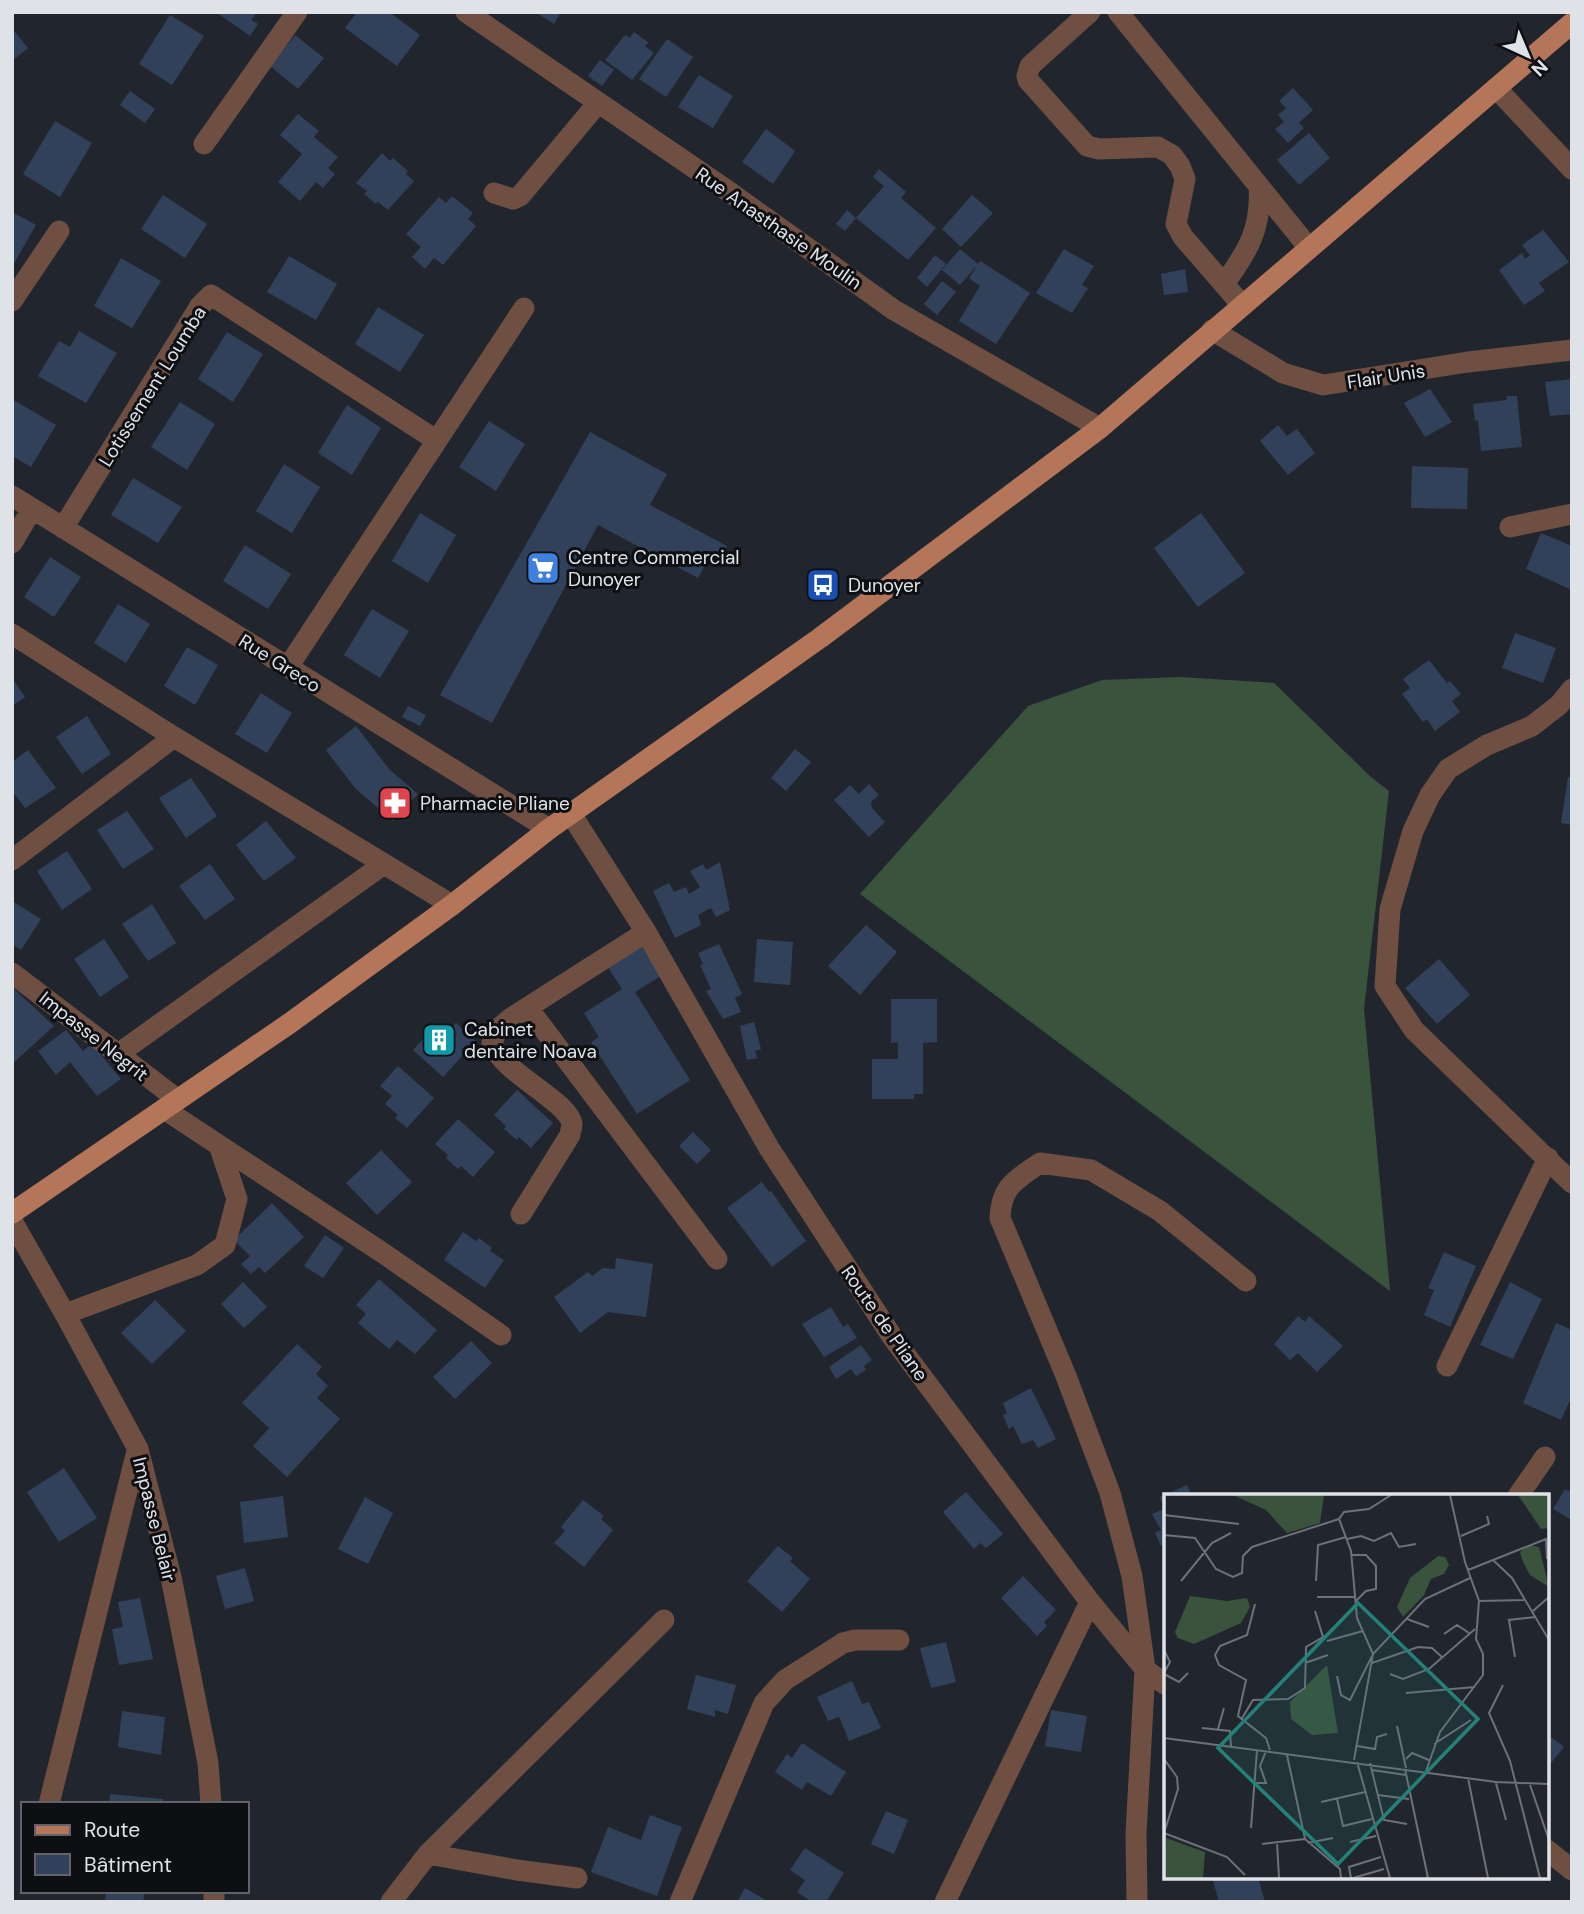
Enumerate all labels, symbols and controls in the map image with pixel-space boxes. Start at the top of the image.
north arrow [1493,21,1563,91]
text: N [1526,54,1553,82]
street label: Rue Anasthasie Moulin [691,162,867,295]
street label: Lotissement Loumba [93,301,212,471]
street label: Flair Unis [1345,358,1427,395]
place label: Centre Commercial Dunoyer [568,545,740,592]
supermarket icon: Centre Commercial Dunoyer [524,549,562,587]
bus stop icon: Dunoyer [804,566,842,604]
place label: Dunoyer [848,573,921,598]
street label: Rue Greco [234,628,325,698]
pharmacy icon: Pharmacie Pliane [376,784,414,822]
place label: Pharmacie Pliane [420,791,570,816]
street label: Impasse Negrit [34,986,153,1087]
place label: Cabinet dentaire Noava [464,1017,597,1064]
building icon: Cabinet dentaire Noava [420,1021,458,1059]
street label: Route de Pliane [835,1261,934,1386]
street label: Impasse Belair [127,1455,182,1584]
inset map [1164,1494,1549,1879]
legend [21,1802,248,1893]
text: Route [84,1816,140,1844]
text: Bâtiment [84,1851,172,1879]

